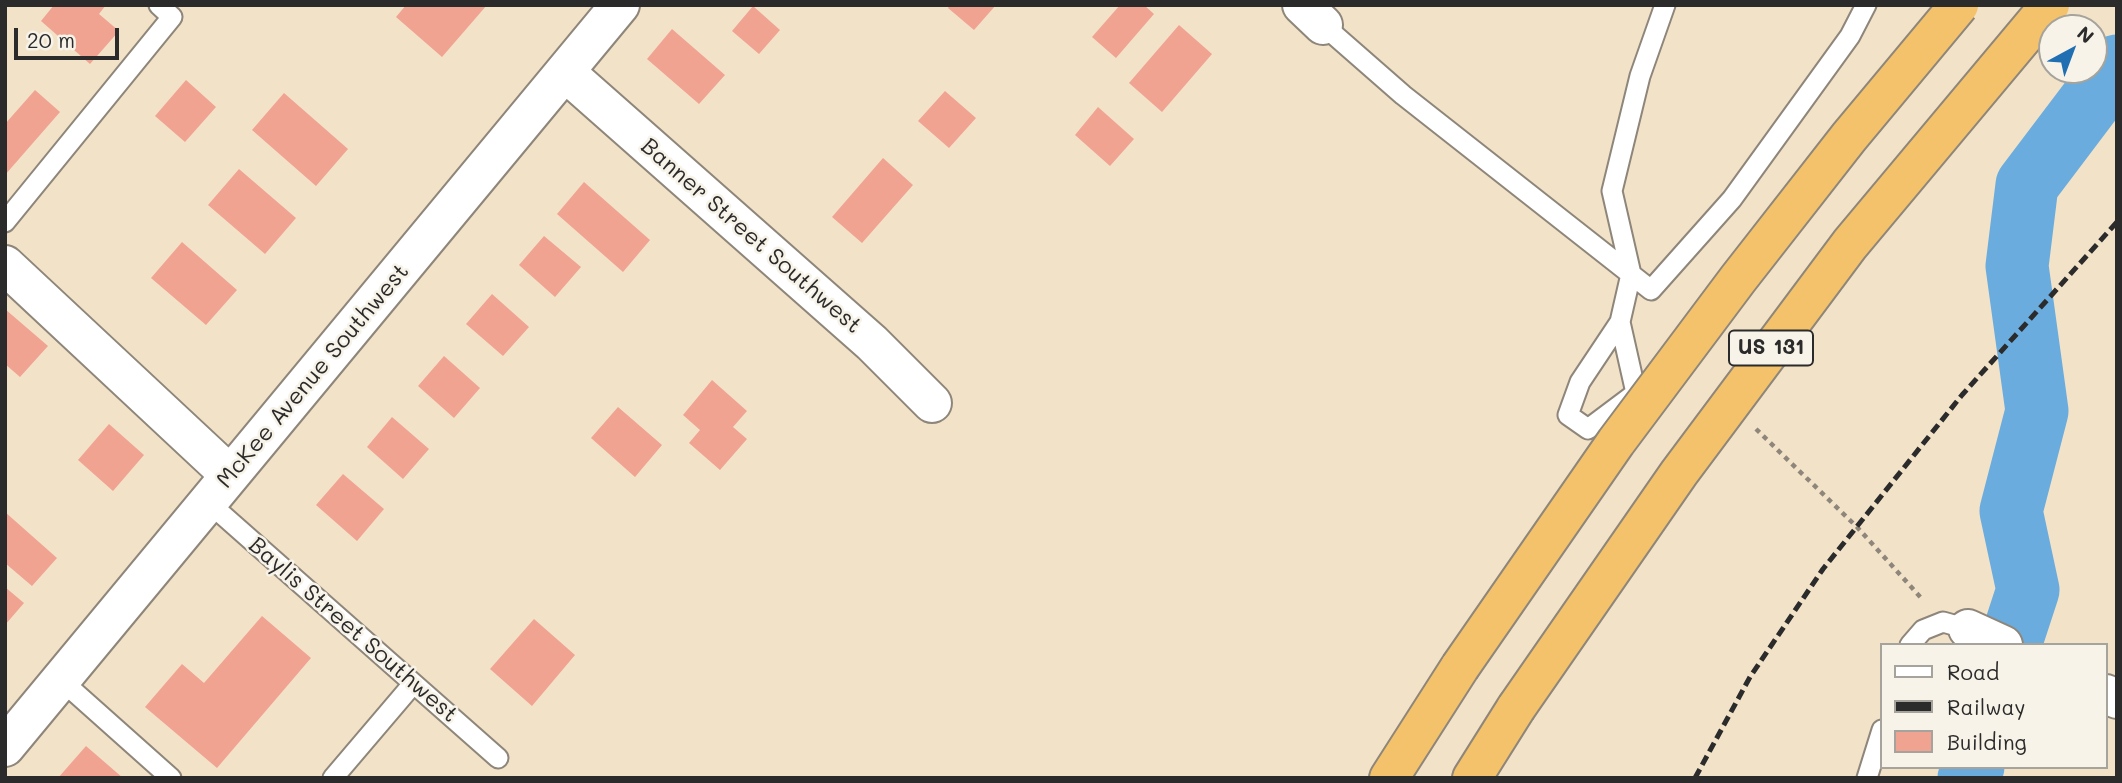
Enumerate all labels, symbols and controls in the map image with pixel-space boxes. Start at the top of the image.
scale bar [18,14,122,58]
north arrow [2038,14,2108,84]
text: N [2072,20,2099,48]
text: 20 m [27,26,75,53]
street label: Banner Street Southwest [635,133,867,339]
street label: McKee Avenue Southwest [211,258,415,494]
road number: US 131 [1729,330,1813,366]
street label: Baylis Street Southwest [243,532,463,728]
legend [1881,643,2108,769]
text: Road [1947,658,1999,685]
text: Railway [1947,693,2026,720]
text: Building [1947,728,2027,755]

